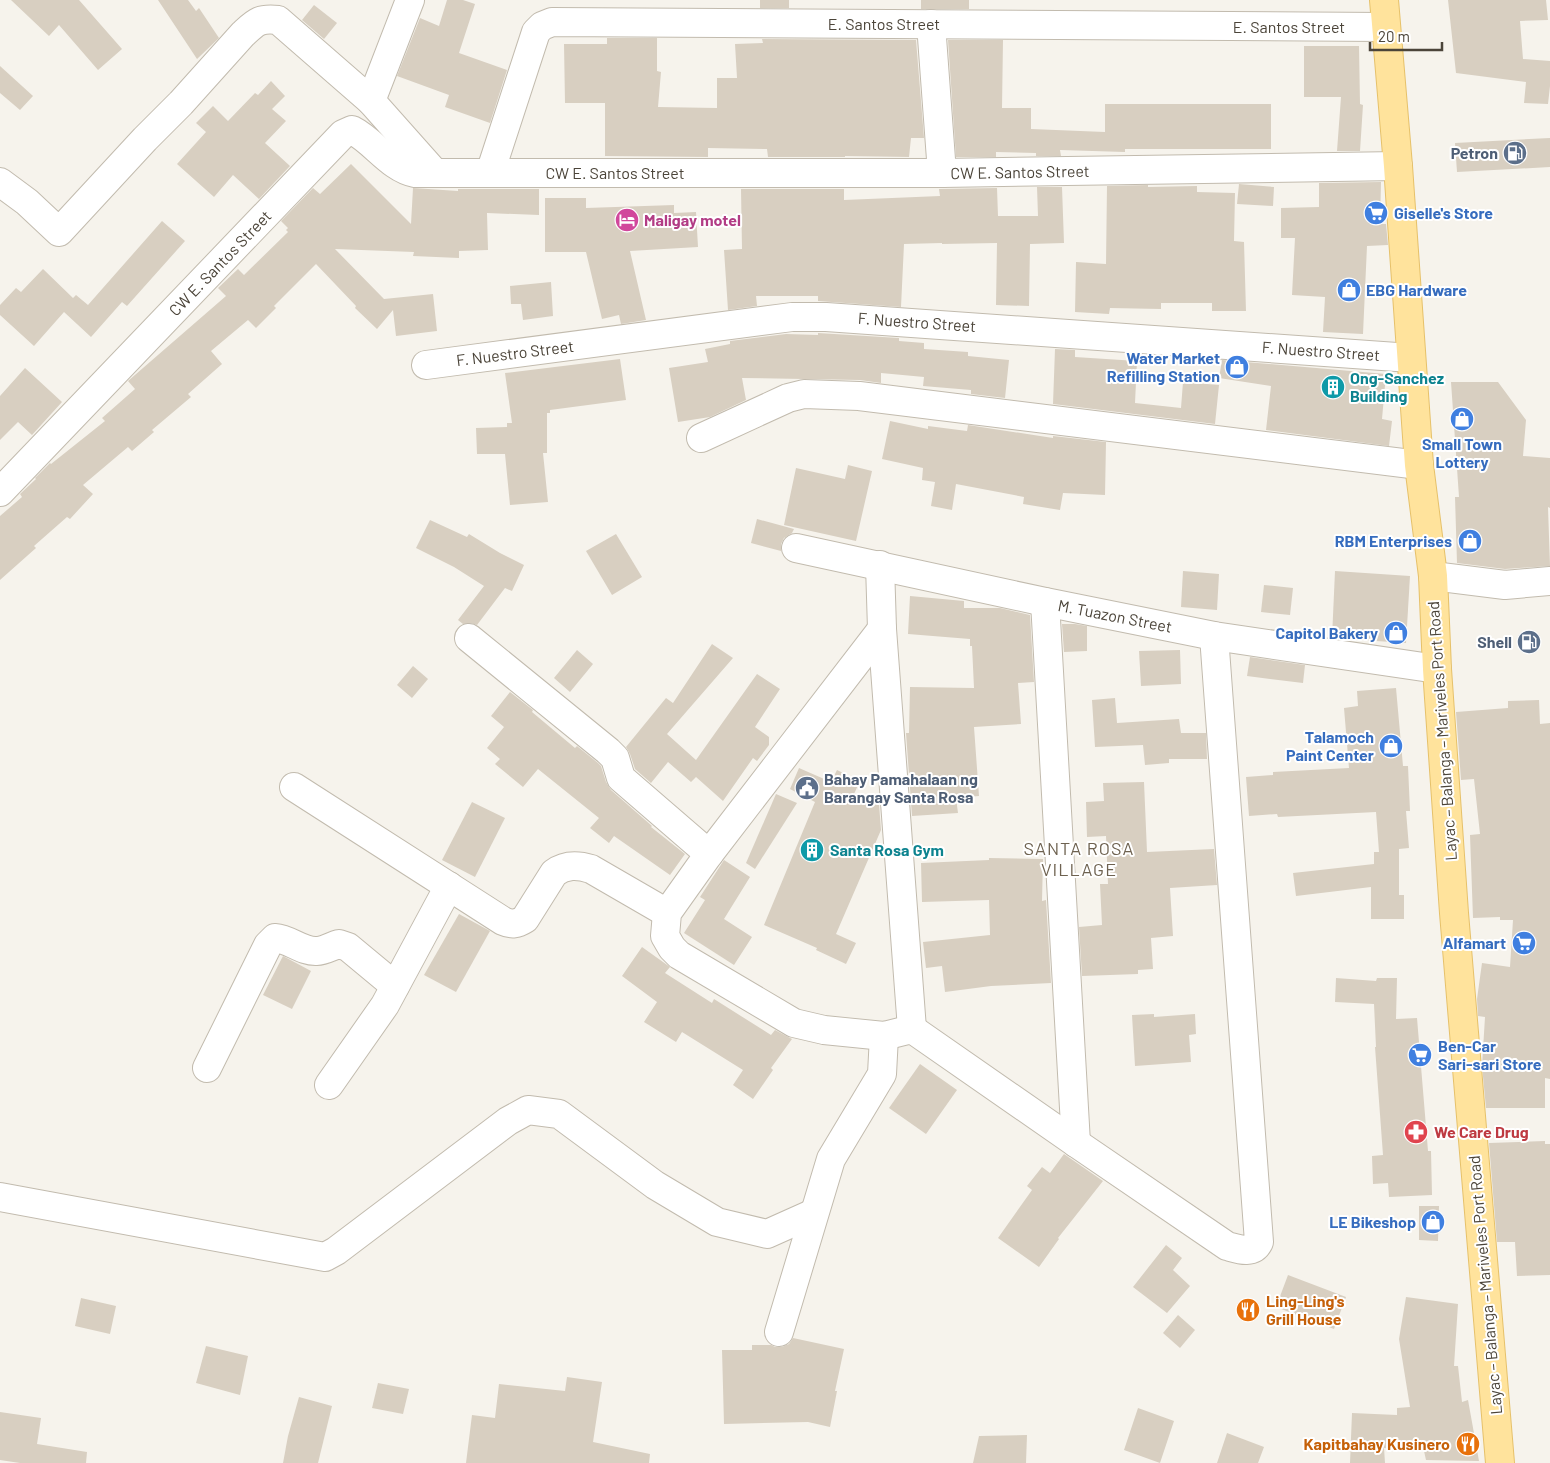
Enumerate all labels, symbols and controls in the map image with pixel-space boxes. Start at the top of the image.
street label: E. Santos Street [828,14,940,33]
street label: E. Santos Street [1233,17,1345,36]
scale bar [1370,20,1442,52]
text: 20 m [1378,27,1410,45]
fuel station icon: Petron [1502,140,1528,166]
place label: Petron [1451,143,1498,162]
street label: CW E. Santos Street [950,161,1090,182]
street label: CW E. Santos Street [545,163,685,182]
supermarket icon: Giselle's Store [1363,200,1389,226]
place label: Giselle's Store [1394,203,1493,222]
street label: CW E. Santos Street [164,206,275,319]
hotel icon: Maligay motel [614,207,640,233]
place label: Maligay motel [644,210,741,229]
shop icon: EBG Hardware [1336,277,1362,303]
place label: EBG Hardware [1366,280,1467,299]
street label: F. Nuestro Street [857,308,977,335]
street label: F. Nuestro Street [455,336,575,369]
street label: F. Nuestro Street [1261,337,1381,364]
place label: Water Market Refilling Station [1107,348,1220,385]
shop icon: Water Market Refilling Station [1224,354,1250,380]
place label: Ong-Sanchez Building [1350,368,1444,405]
building icon: Ong-Sanchez Building [1320,374,1346,400]
shop icon: Small Town Lottery [1449,406,1475,432]
place label: Small Town Lottery [1422,434,1502,471]
shop icon: RBM Enterprises [1457,528,1483,554]
place label: RBM Enterprises [1335,531,1452,550]
street label: M. Tuazon Street [1057,595,1174,636]
street label: Layac – Balanga – Mariveles Port Road [1423,601,1460,861]
shop icon: Capitol Bakery [1383,620,1409,646]
place label: Capitol Bakery [1276,623,1378,642]
fuel station icon: Shell [1516,629,1542,655]
place label: Shell [1477,632,1512,651]
place label: Talamoch Paint Center [1286,727,1374,764]
shop icon: Talamoch Paint Center [1378,733,1404,759]
place label: Bahay Pamahalaan ng Barangay Santa Rosa [824,769,978,806]
public building icon: Bahay Pamahalaan ng Barangay Santa Rosa [794,775,820,801]
building icon: Santa Rosa Gym [799,837,825,863]
district label: SANTA ROSA VILLAGE [1023,837,1135,880]
place label: Santa Rosa Gym [830,840,944,859]
supermarket icon: Alfamart [1511,930,1537,956]
place label: Alfamart [1443,933,1506,952]
place label: Ben-Car Sari-sari Store [1438,1036,1542,1073]
supermarket icon: Ben-Car Sari-sari Store [1407,1042,1433,1068]
pharmacy icon: We Care Drug [1403,1119,1429,1145]
place label: We Care Drug [1434,1122,1529,1141]
street label: Layac – Balanga – Mariveles Port Road [1464,1155,1505,1415]
shop icon: LE Bikeshop [1420,1209,1446,1235]
place label: LE Bikeshop [1329,1212,1416,1231]
place label: Ling-Ling's Grill House [1266,1291,1345,1328]
restaurant icon: Ling-Ling's Grill House [1235,1297,1261,1323]
restaurant icon: Kapitbahay Kusinero [1455,1431,1481,1457]
place label: Kapitbahay Kusinero [1303,1434,1450,1453]

